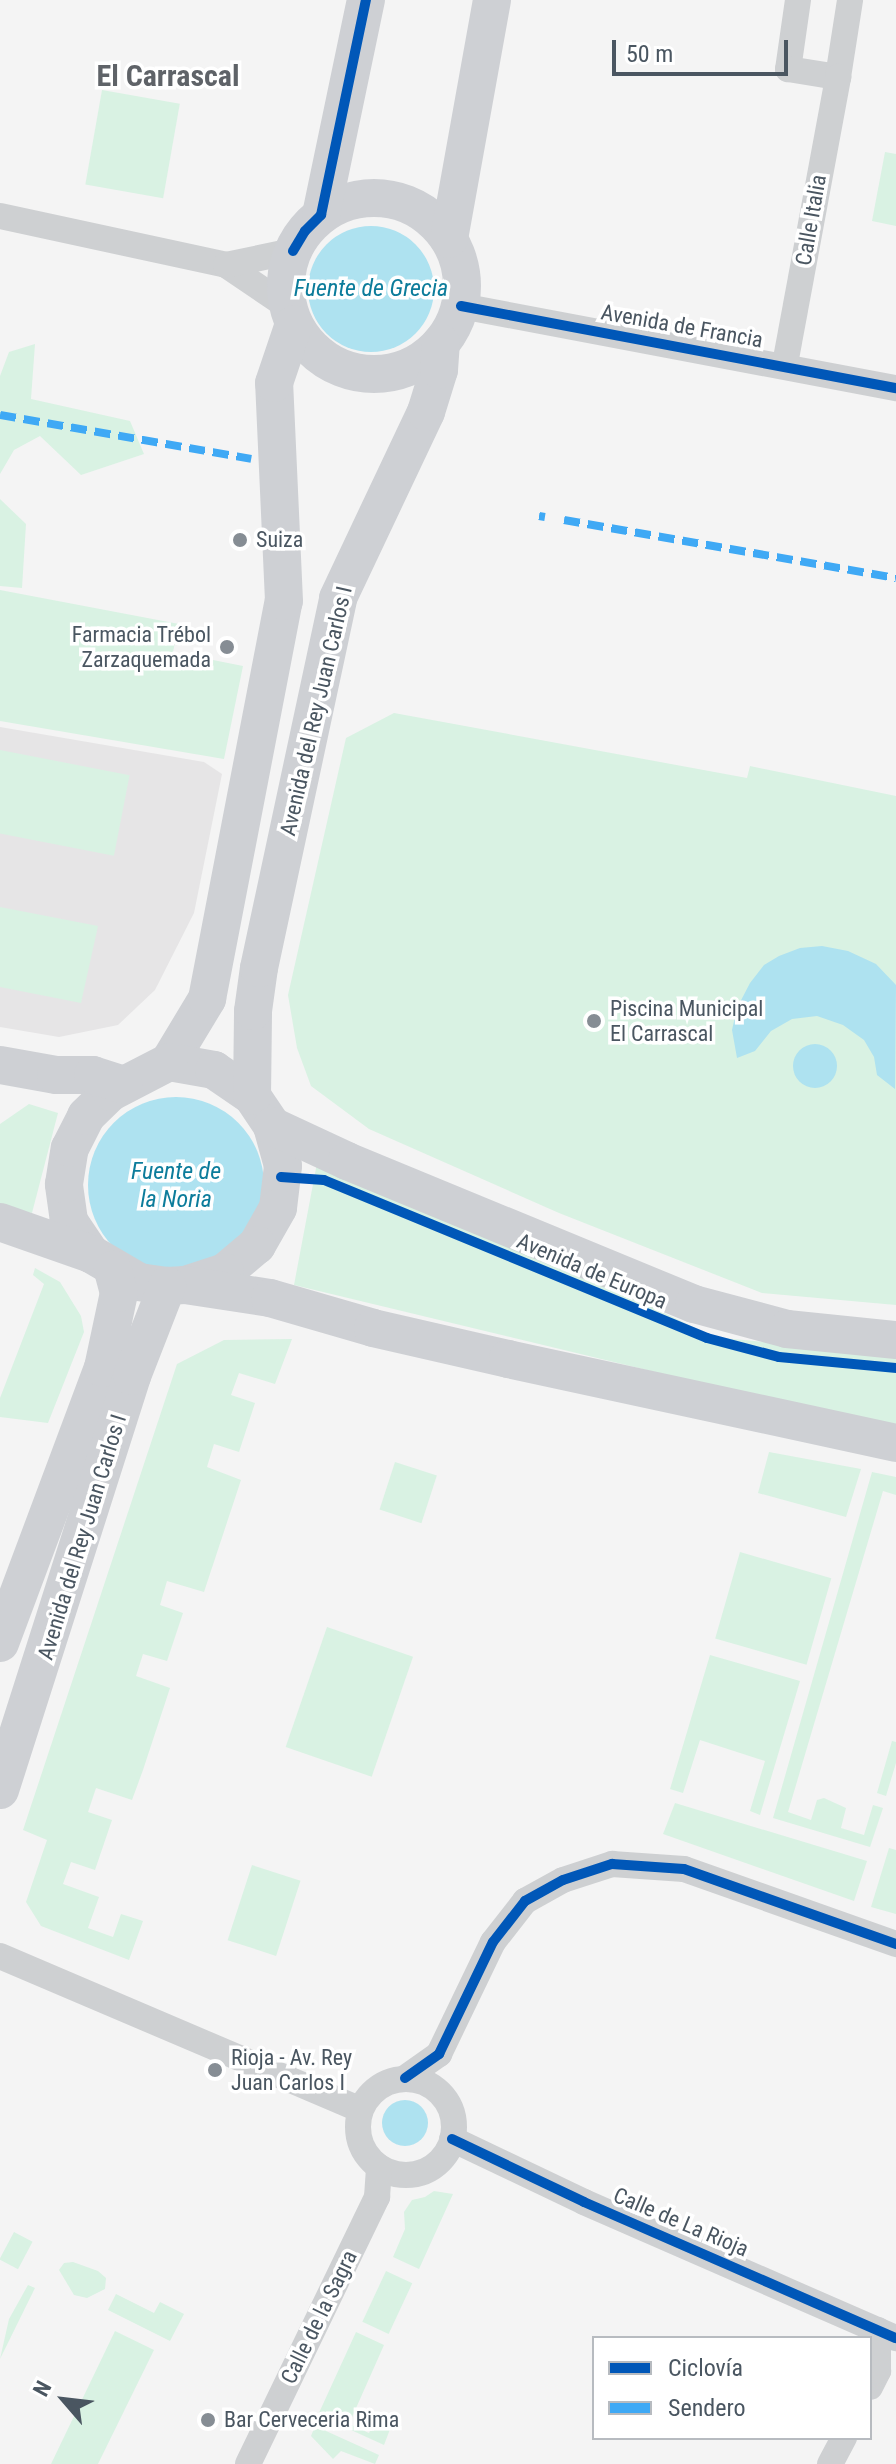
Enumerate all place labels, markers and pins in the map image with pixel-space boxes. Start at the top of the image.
place label: Suiza [256,527,303,553]
marker: Suiza [231,531,249,549]
place label: Farmacia Trébol Zarzaquemada [71,621,211,672]
marker: Farmacia Trébol Zarzaquemada [218,638,236,656]
place label: Piscina Municipal El Carrascal [610,995,763,1046]
marker: Piscina Municipal El Carrascal [585,1012,603,1030]
place label: Rioja - Av. Rey Juan Carlos I [231,2044,352,2096]
marker: Rioja - Av. Rey Juan Carlos I [206,2061,224,2079]
place label: Bar Cerveceria Rima [224,2407,399,2433]
marker: Bar Cerveceria Rima [199,2411,217,2429]

